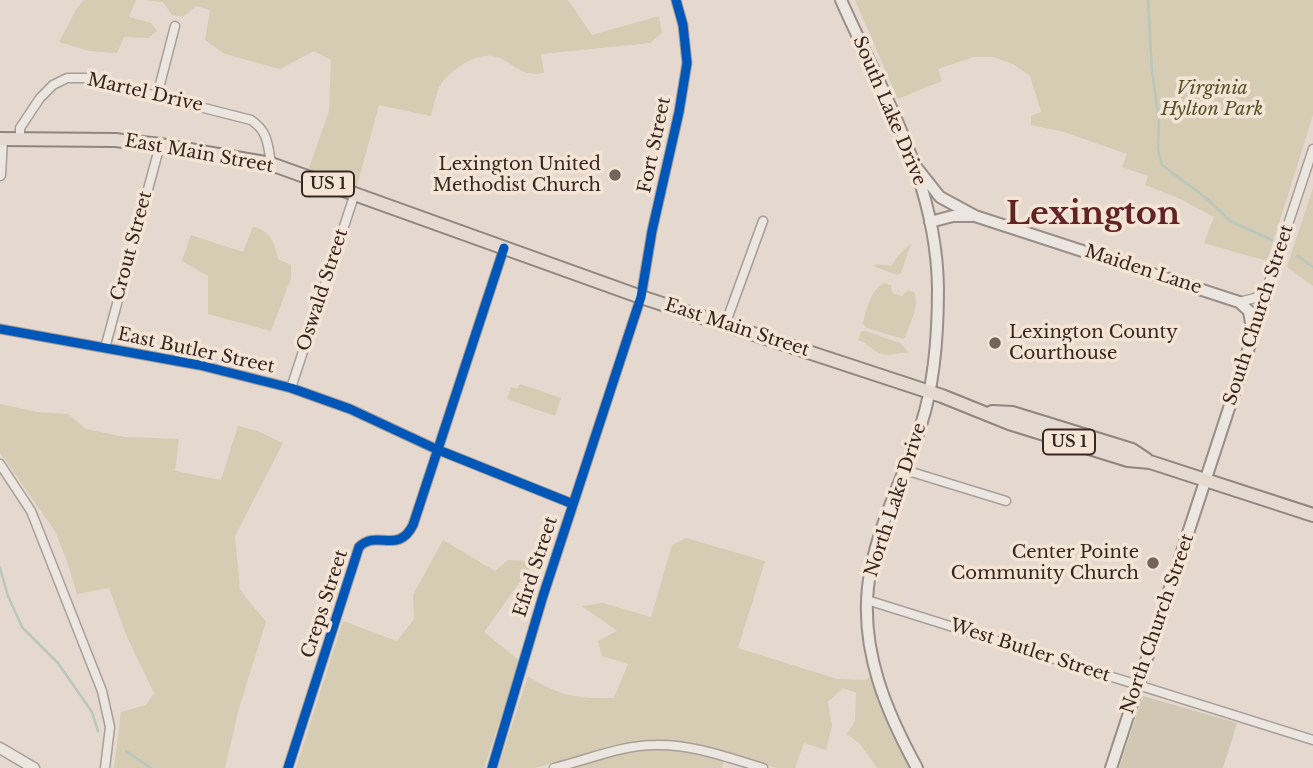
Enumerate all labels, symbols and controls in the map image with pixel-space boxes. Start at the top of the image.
street label: South Lake Drive [848,33,930,189]
street label: Martel Drive [85,69,205,117]
park label: Virginia Hylton Park [1161,78,1263,120]
street label: Fort Street [634,95,676,195]
street label: East Main Street [123,130,275,178]
place label: Lexington United Methodist Church [433,154,601,196]
marker: Lexington United Methodist Church [607,167,623,183]
road number: US 1 [302,172,354,196]
street label: Crout Street [107,189,157,303]
district label: Lexington [1006,196,1180,234]
street label: South Church Street [1220,222,1298,408]
street label: Oswald Street [293,226,353,354]
street label: Maiden Lane [1082,241,1204,299]
street label: East Main Street [662,294,812,362]
place label: Lexington County Courthouse [1009,322,1178,364]
street label: East Butler Street [116,324,276,378]
marker: Lexington County Courthouse [987,335,1003,351]
street label: North Lake Drive [861,420,931,580]
road number: US 1 [1043,430,1095,454]
street label: Efird Street [510,514,562,620]
street label: North Church Street [1117,531,1199,717]
place label: Center Pointe Community Church [951,542,1139,584]
street label: Creps Street [297,547,353,661]
marker: Center Pointe Community Church [1145,555,1161,571]
street label: West Butler Street [947,615,1113,687]

